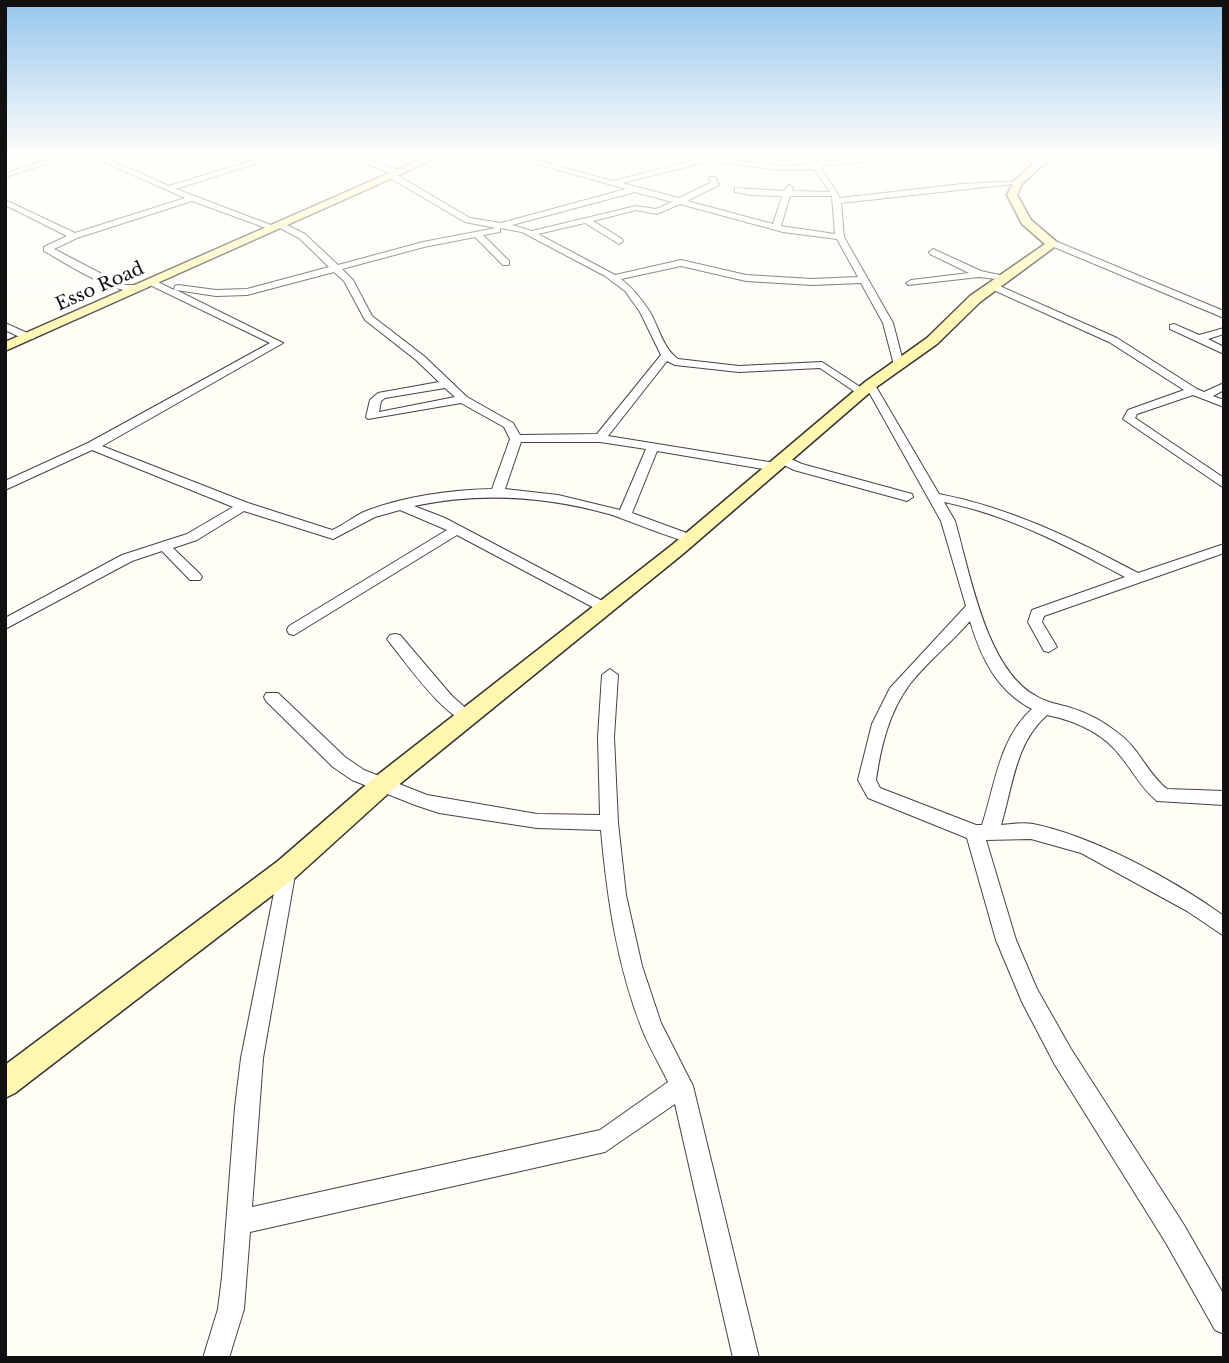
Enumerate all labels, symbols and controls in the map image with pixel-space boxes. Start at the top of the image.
street label: Esso Road [53,258,147,316]

